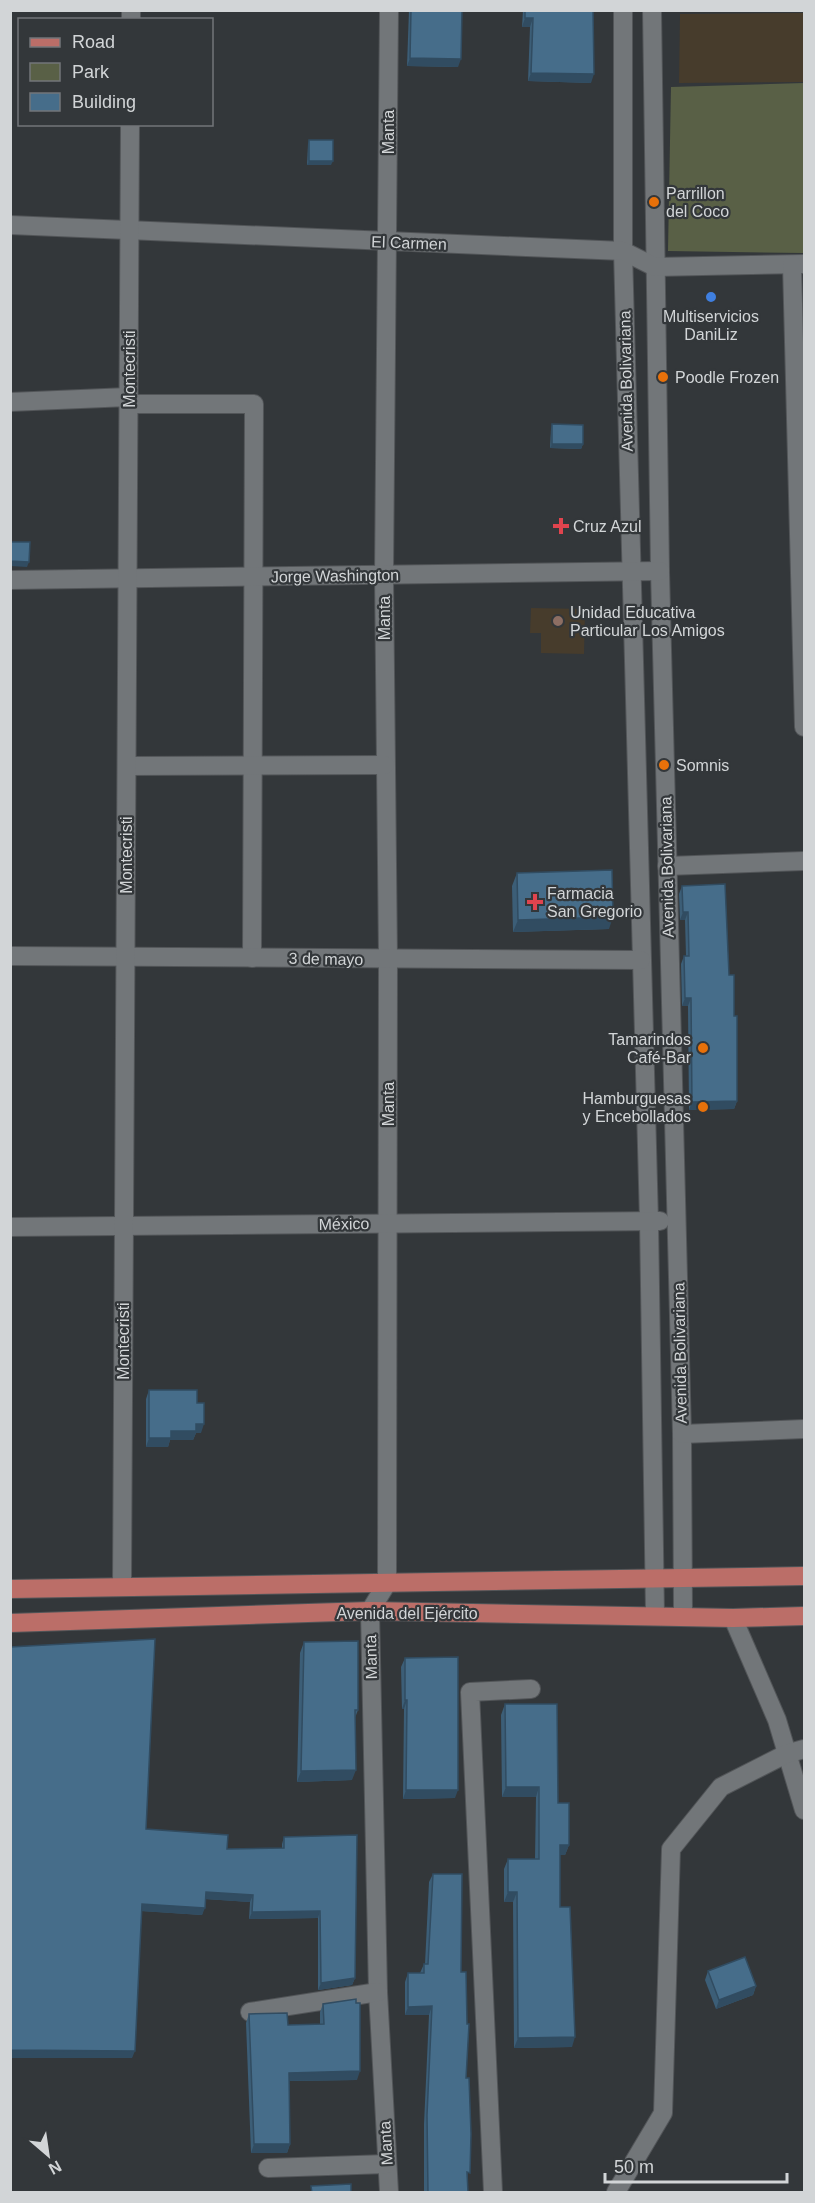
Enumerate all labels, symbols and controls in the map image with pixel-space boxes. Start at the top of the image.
legend [18,18,213,126]
text: Road [72,32,115,52]
text: Park [72,62,110,82]
text: Building [72,92,136,112]
street label: Manta [380,110,397,154]
place label: Parrillon del Coco [666,185,729,220]
marker: Parrillon del Coco [647,195,661,209]
street label: El Carmen [371,233,447,253]
marker: Multiservicios DaniLiz [704,290,718,304]
place label: Multiservicios DaniLiz [663,308,759,343]
street label: Avenida Bolivariana [616,310,636,452]
street label: Montecristi [121,330,138,408]
place label: Poodle Frozen [675,369,779,386]
marker: Poodle Frozen [656,370,670,384]
place label: Cruz Azul [573,518,641,535]
marker: Cruz Azul [554,519,568,533]
street label: Jorge Washington [271,566,399,586]
street label: Manta [376,596,393,640]
place label: Unidad Educativa Particular Los Amigos [570,604,725,639]
marker: Unidad Educativa Particular Los Amigos [551,614,565,628]
place label: Somnis [676,757,729,774]
marker: Somnis [657,758,671,772]
street label: Avenida Bolivariana [657,796,677,938]
street label: Montecristi [118,816,135,894]
place label: Farmacia San Gregorio [547,885,642,920]
marker: Farmacia San Gregorio [528,895,542,909]
street label: 3 de mayo [288,950,364,968]
place label: Tamarindos Café-Bar [608,1031,692,1066]
marker: Tamarindos Café-Bar [696,1041,710,1055]
street label: Manta [380,1082,397,1126]
place label: Hamburguesas y Encebollados [582,1090,691,1125]
marker: Hamburguesas y Encebollados [696,1100,710,1114]
street label: México [319,1215,370,1233]
street label: Avenida Bolivariana [670,1282,690,1424]
street label: Montecristi [115,1302,132,1380]
street label: Avenida del Ejército [336,1605,478,1622]
street label: Manta [362,1635,380,1679]
street label: Manta [376,2120,396,2166]
north arrow [18,2125,78,2185]
scale bar [605,2146,786,2184]
text: N [46,2157,64,2178]
text: 50 m [614,2157,654,2177]

